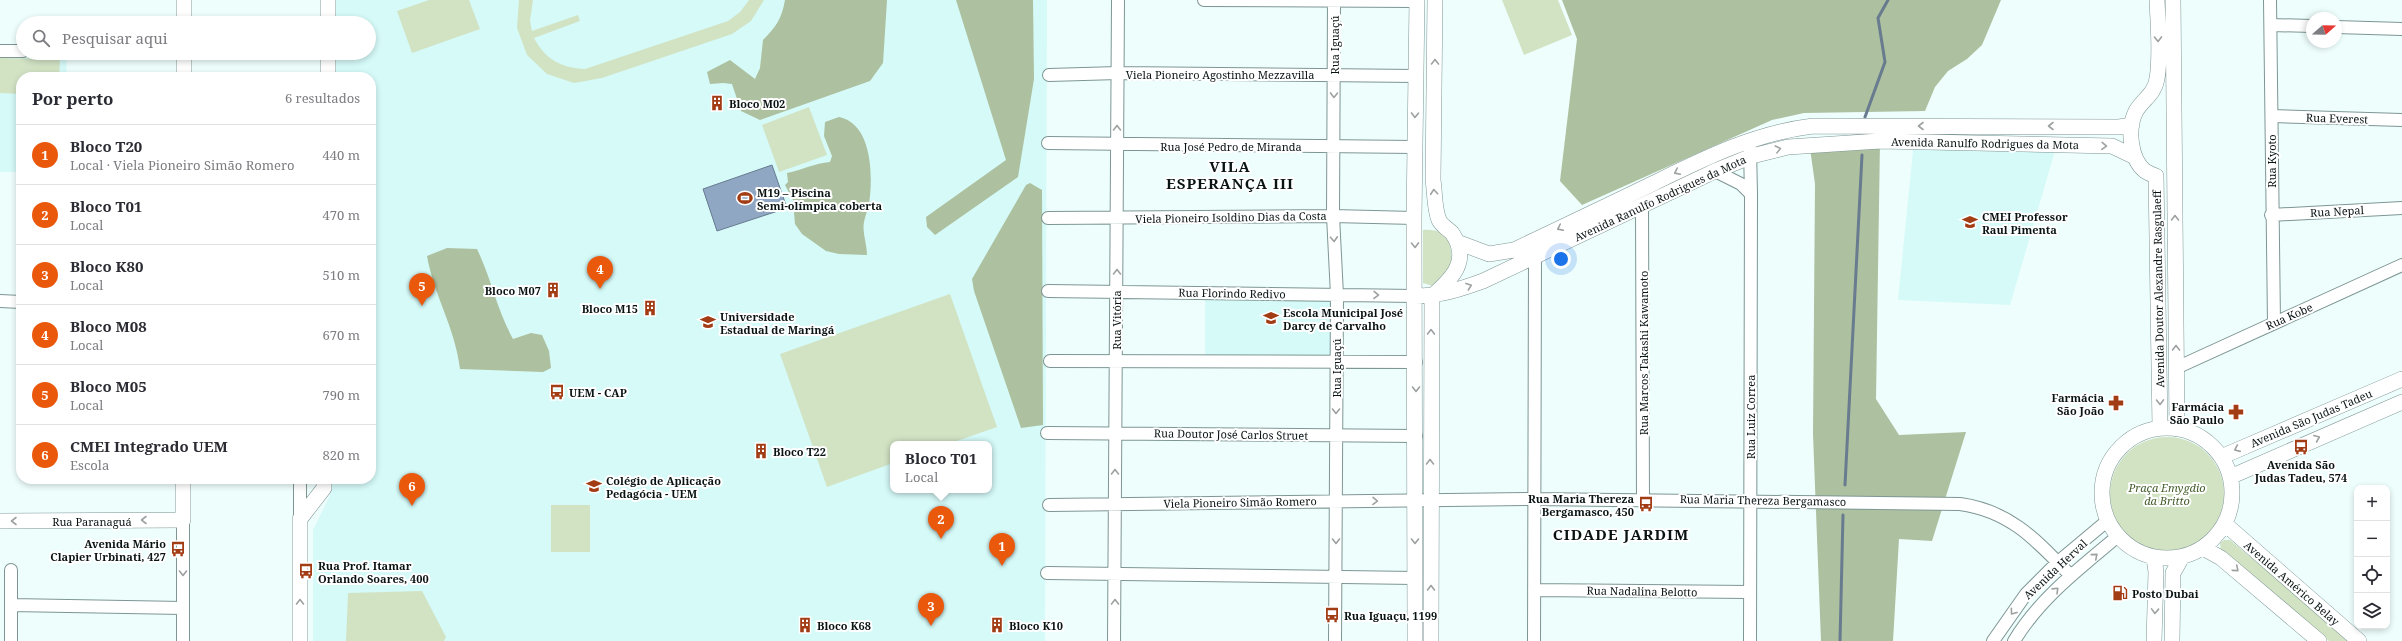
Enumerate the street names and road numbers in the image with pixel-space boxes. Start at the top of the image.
street label: Rua Iguaçú [1327,16,1342,74]
street label: Viela Pioneiro Agostinho Mezzavilla [1126,67,1314,82]
street label: Rua Everest [2306,109,2368,127]
street label: Avenida Ranulfo Rodrigues da Mota [1891,134,2079,152]
street label: Rua Kyoto [2264,134,2279,188]
street label: Rua José Pedro de Miranda [1160,139,1302,154]
street label: Avenida Ranulfo Rodrigues da Mota [1572,151,1748,245]
street label: Avenida Doutor Alexandre Rasgulaeff [2149,189,2167,388]
street label: Rua Nepal [2310,202,2365,220]
street label: Viela Pioneiro Isoldino Dias da Costa [1135,208,1327,226]
street label: Rua Marcos Takashi Kawamoto [1636,271,1651,435]
street label: Rua Florindo Redivo [1178,285,1286,301]
street label: Rua Vitória [1109,290,1124,350]
street label: Rua Kobe [2263,299,2315,333]
street label: Rua Iguaçú [1329,339,1344,397]
street label: Rua Luiz Correa [1743,375,1758,459]
street label: Avenida São Judas Tadeu [2248,385,2374,451]
street label: Rua Doutor José Carlos Struet [1154,425,1308,443]
street label: Rua Maria Thereza Bergamasco [1680,491,1846,509]
street label: Viela Pioneiro Simão Romero [1163,493,1317,511]
street label: Rua Paranaguá [52,514,132,529]
street label: Avenida Herval [2020,535,2090,602]
street label: Avenida Américo Belay [2241,537,2343,629]
street label: Rua Nadalina Belotto [1586,583,1698,599]

